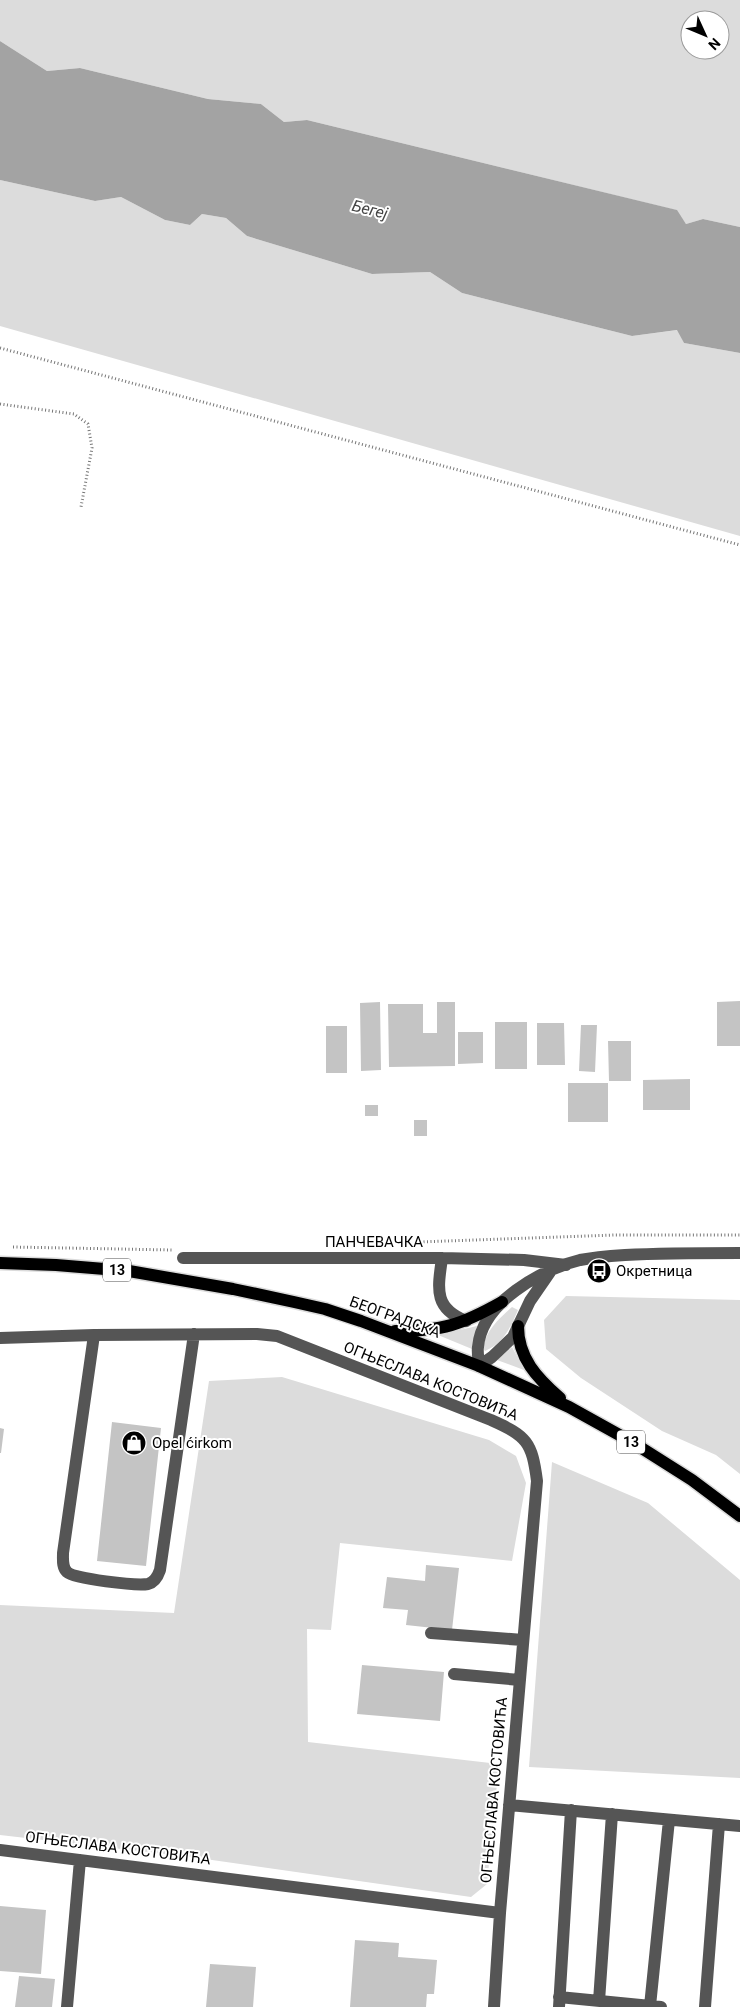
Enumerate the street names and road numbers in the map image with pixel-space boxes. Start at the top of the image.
street label: ПАНЧЕВАЧКА [325,1233,423,1251]
road number: 13 [103,1258,131,1282]
street label: БЕОГРАДСКА [347,1292,443,1342]
street label: ОГЊЕСЛАВА КОСТОВИЋА [341,1338,521,1424]
road number: 13 [617,1430,645,1454]
street label: ОГЊЕСЛАВА КОСТОВИЋА [477,1696,511,1884]
street label: ОГЊЕСЛАВА КОСТОВИЋА [24,1828,212,1868]

